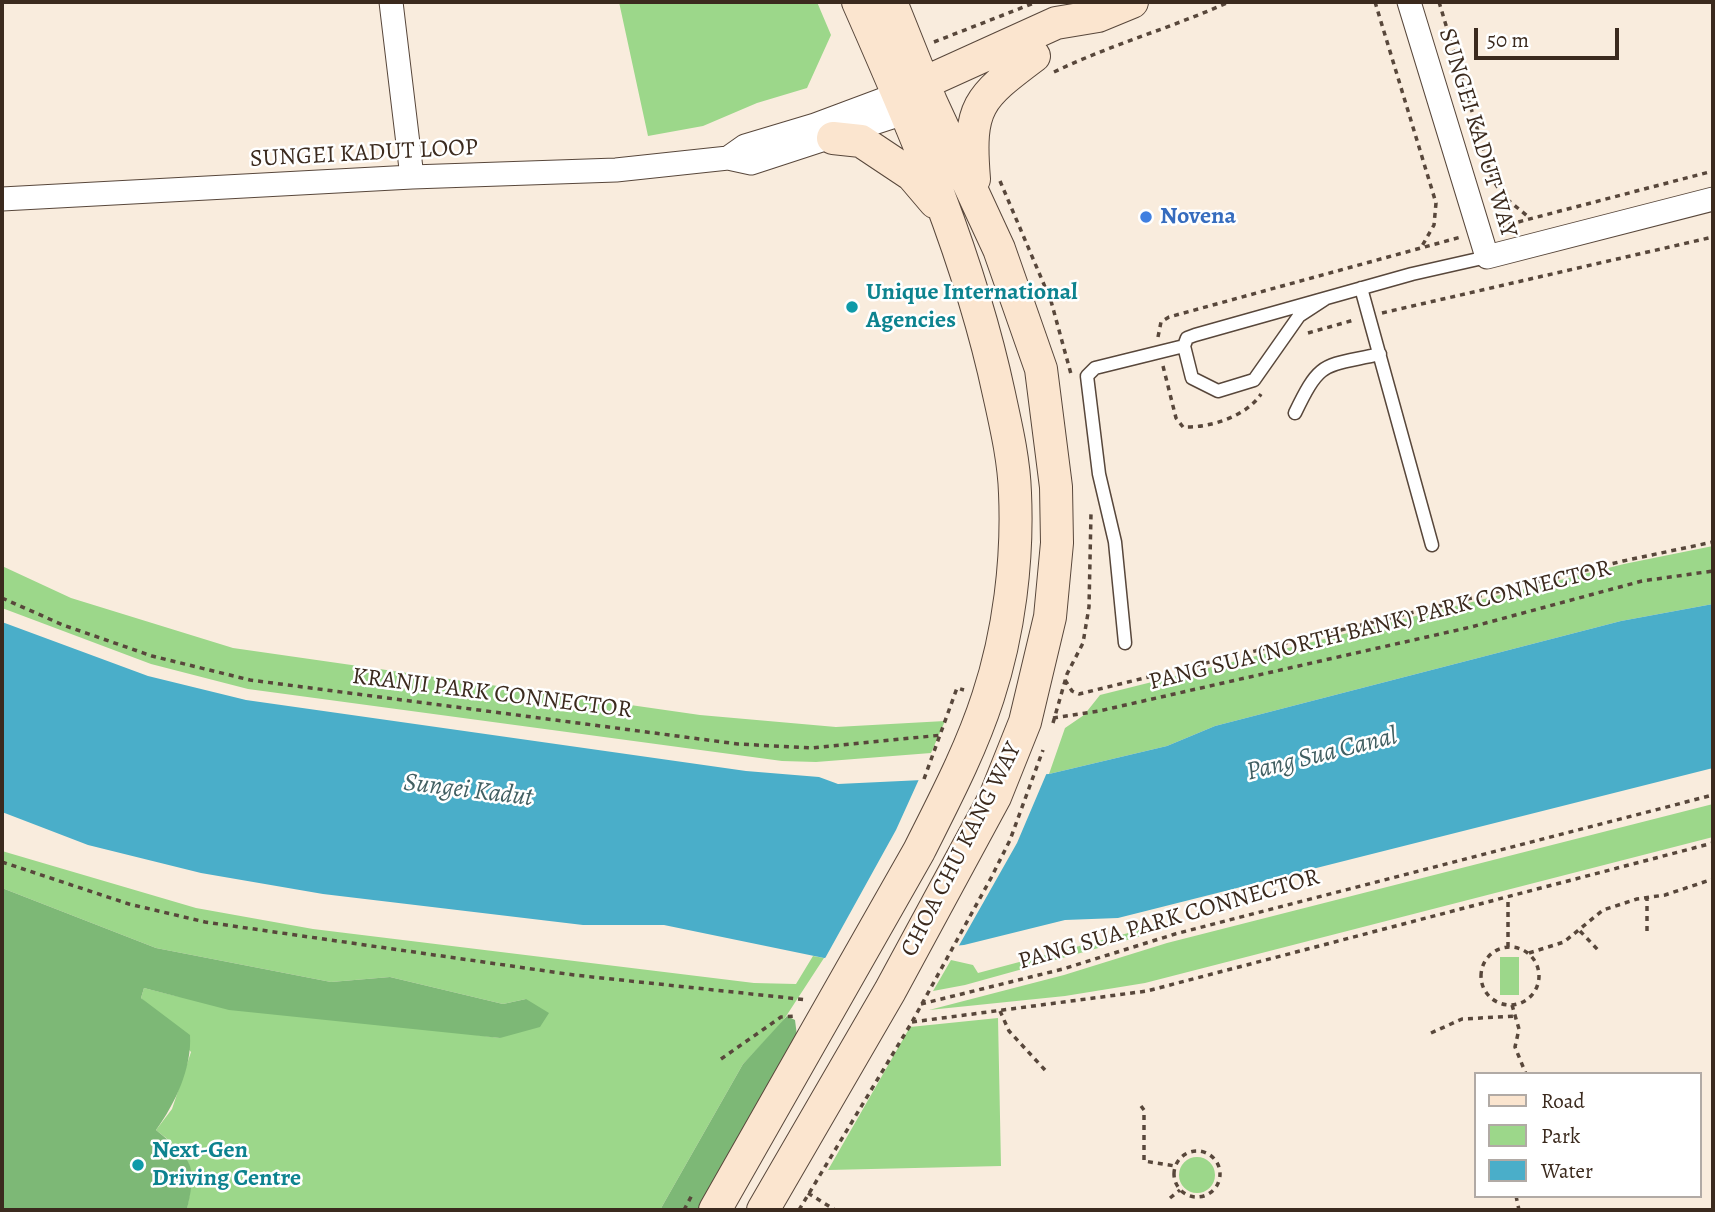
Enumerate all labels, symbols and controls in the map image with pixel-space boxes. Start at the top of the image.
scale bar [1477,14,1622,58]
street label: SUNGEI KADUT WAY [1432,25,1522,241]
text: 50 m [1487,26,1529,54]
street label: SUNGEI KADUT LOOP [249,134,479,174]
place label: Novena [1160,203,1236,231]
marker: Novena [1138,209,1154,225]
place label: Unique International Agencies [866,279,1078,335]
marker: Unique International Agencies [844,299,860,315]
street label: PANG SUA (NORTH BANK) PARK CONNECTOR [1146,555,1614,697]
street label: KRANJI PARK CONNECTOR [350,663,634,725]
water label: Pang Sua Canal [1243,721,1401,789]
street label: CHOA CHU KANG WAY [895,738,1029,962]
water label: Sungei Kadut [402,768,534,814]
street label: PANG SUA PARK CONNECTOR [1015,863,1323,977]
legend [1474,1072,1701,1198]
text: Road [1541,1087,1585,1115]
text: Park [1541,1122,1580,1150]
place label: Next-Gen Driving Centre [152,1137,301,1193]
marker: Next-Gen Driving Centre [130,1157,146,1173]
text: Water [1541,1157,1593,1185]

